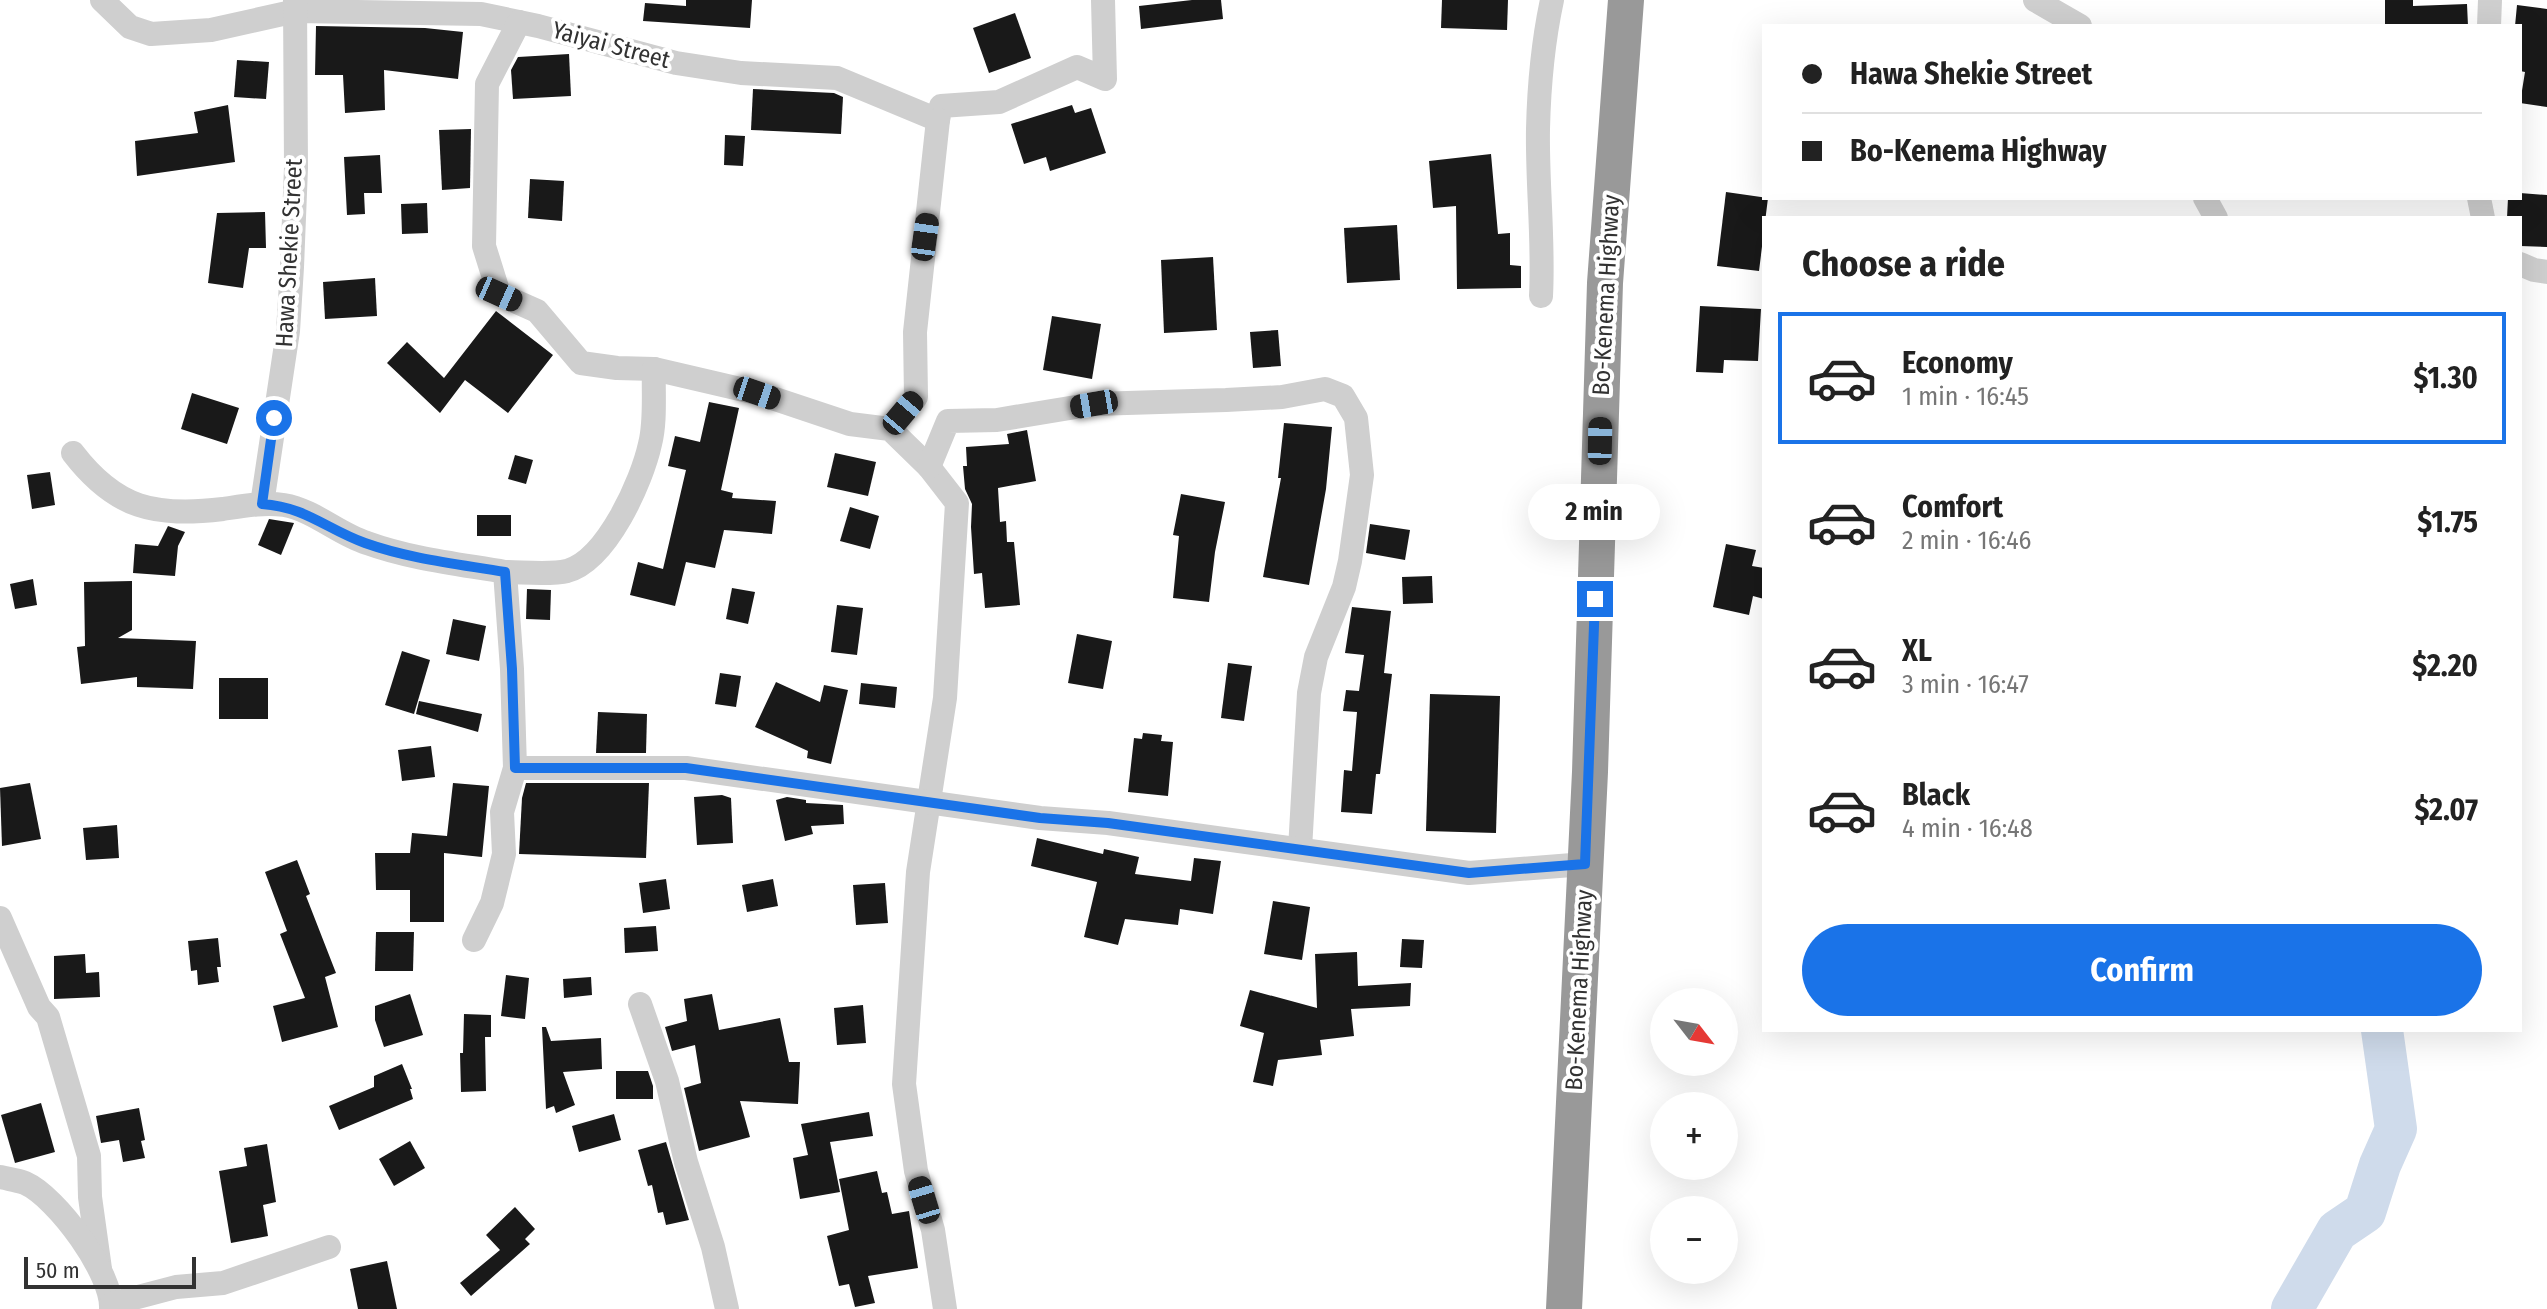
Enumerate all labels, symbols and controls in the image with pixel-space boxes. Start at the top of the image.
street label: Yaiyai Street [549,16,673,74]
text: Hawa Shekie Street [1850,56,2092,92]
text: Bo-Kenema Highway [1850,133,2106,169]
street label: Hawa Shekie Street [270,158,308,348]
street label: Bo-Kenema Highway [1587,194,1625,396]
car [910,212,940,262]
text: Choose a ride [1802,242,2005,286]
car [472,273,526,315]
icon: car [1806,342,1878,414]
text: Economy [1902,345,2013,381]
text: $1.30 [2414,360,2478,396]
car [730,374,784,412]
text: 1 min · 16:45 [1902,381,2029,412]
car [878,387,928,439]
car [1068,388,1120,420]
route start [256,400,292,436]
car [1588,417,1612,465]
callout: 2 min [1529,483,1661,539]
icon: car [1806,486,1878,558]
text: Comfort [1902,489,2003,525]
text: 2 min [1565,496,1623,527]
text: $1.75 [2417,504,2478,540]
text: 2 min · 16:46 [1902,525,2031,556]
route end [1577,581,1613,617]
icon: car [1806,630,1878,702]
text: XL [1902,633,1932,669]
text: $2.20 [2412,648,2478,684]
text: 3 min · 16:47 [1902,669,2029,700]
icon: car [1806,774,1878,846]
text: Black [1902,777,1970,813]
text: $2.07 [2414,792,2478,828]
text: 4 min · 16:48 [1902,813,2033,844]
street label: Bo-Kenema Highway [1560,889,1598,1091]
button: Confirm [1802,924,2482,1016]
north arrow [1650,988,1738,1076]
map controls [1650,988,1738,1284]
button: + [1650,1092,1738,1180]
car [906,1174,942,1226]
button: − [1650,1196,1738,1284]
scale bar [24,1253,196,1289]
text: 50 m [36,1257,80,1284]

